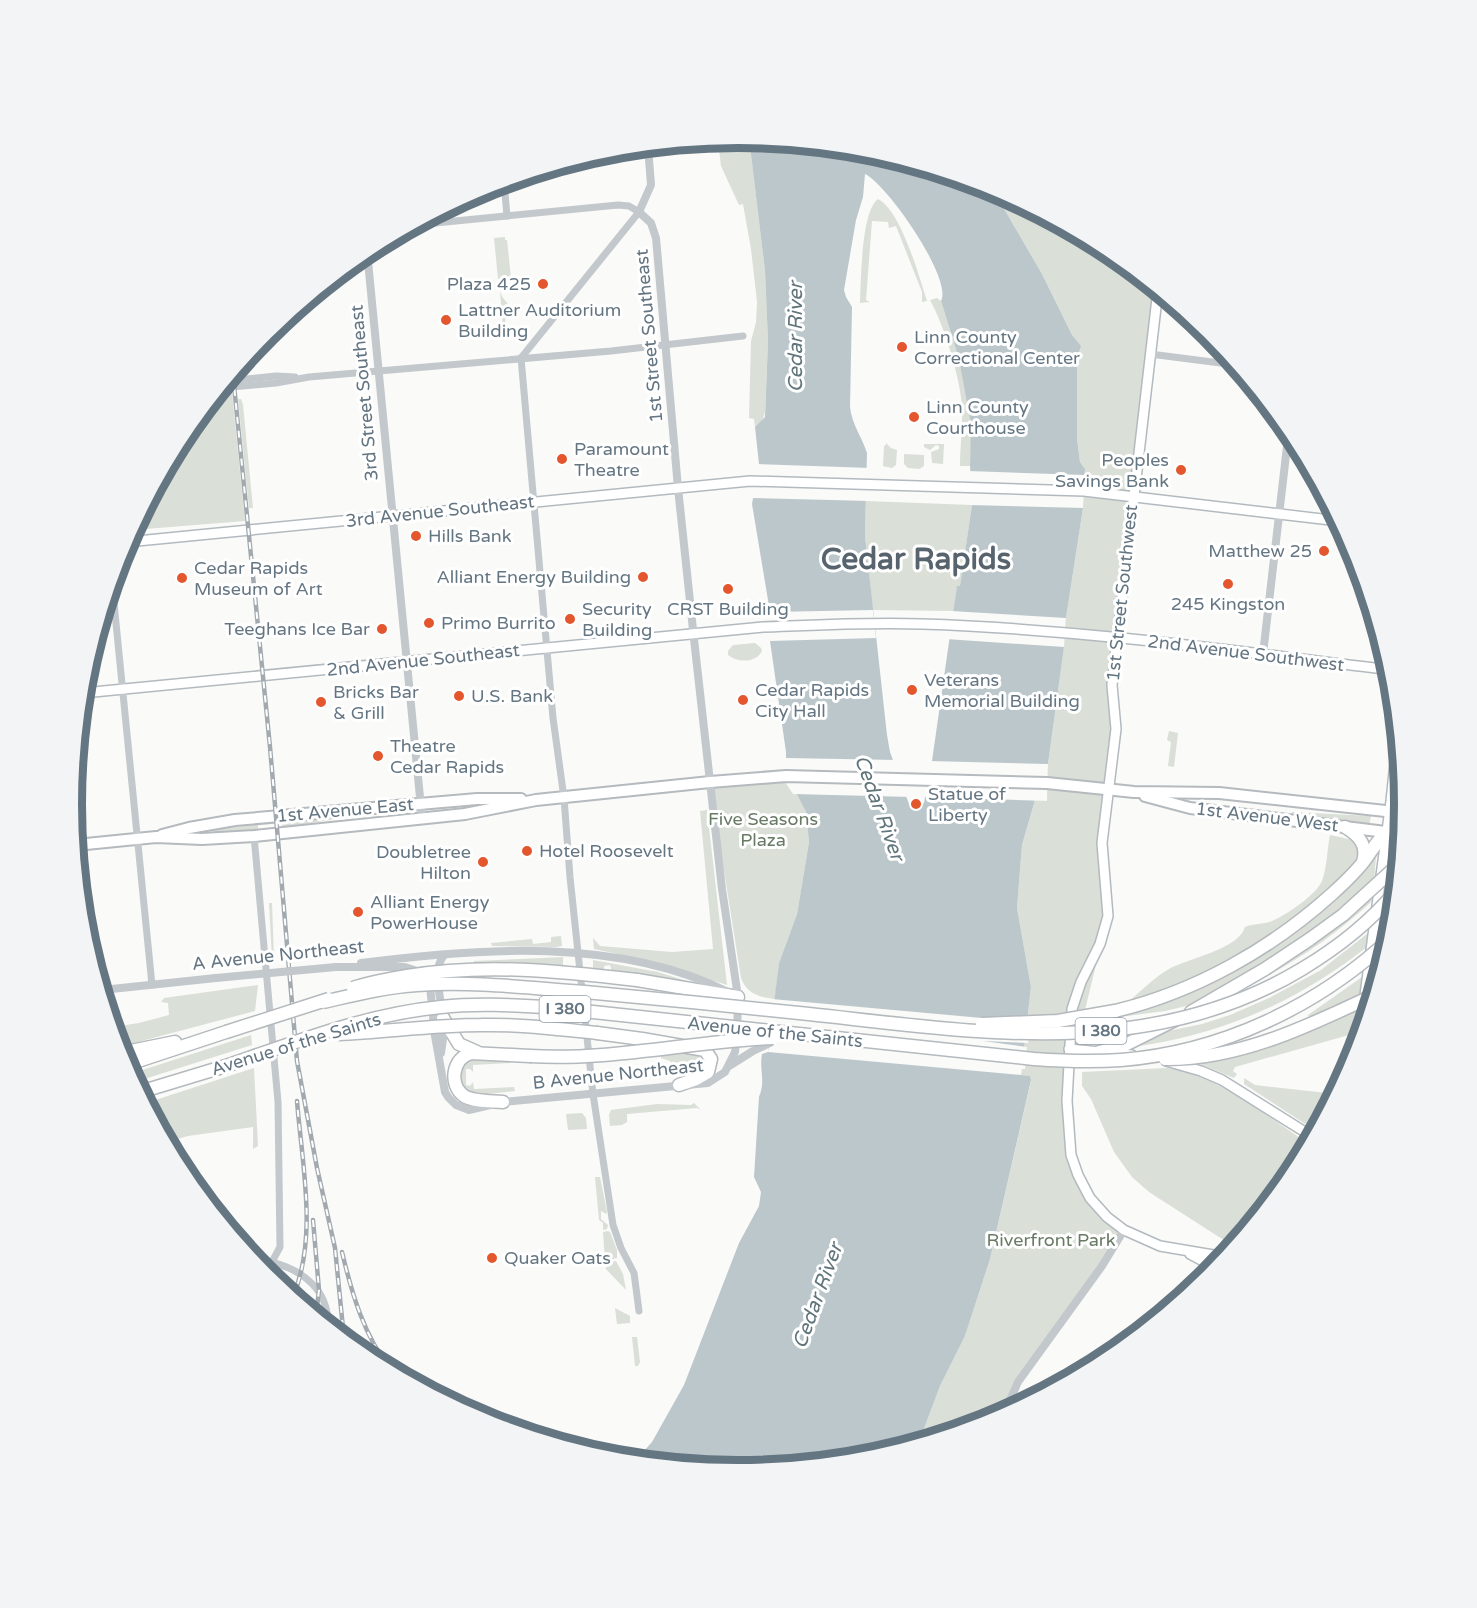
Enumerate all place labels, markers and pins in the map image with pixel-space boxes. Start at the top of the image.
place label: Plaza 425 [447,273,531,295]
marker: Plaza 425 [536,277,550,291]
place label: Lattner Auditorium Building [458,299,621,342]
marker: Lattner Auditorium Building [439,313,453,327]
place label: Linn County Correctional Center [914,326,1080,369]
marker: Linn County Correctional Center [895,340,909,354]
place label: Linn County Courthouse [926,396,1029,439]
marker: Linn County Courthouse [907,410,921,424]
place label: Paramount Theatre [574,438,669,481]
place label: Peoples Savings Bank [1055,449,1169,492]
marker: Paramount Theatre [555,452,569,466]
marker: Peoples Savings Bank [1174,463,1188,477]
place label: Hills Bank [428,525,512,547]
marker: Hills Bank [409,529,423,543]
place label: Matthew 25 [1208,540,1312,562]
marker: Matthew 25 [1317,544,1331,558]
place label: Cedar Rapids Museum of Art [194,557,323,600]
place label: Alliant Energy Building [437,566,631,588]
marker: Alliant Energy Building [636,570,650,584]
marker: Cedar Rapids Museum of Art [175,571,189,585]
marker: 245 Kingston [1221,577,1235,591]
marker: CRST Building [721,582,735,596]
place label: 245 Kingston [1171,593,1285,615]
place label: Security Building [582,598,652,641]
place label: CRST Building [667,598,789,620]
place label: Primo Burrito [441,612,556,634]
marker: Security Building [563,612,577,626]
marker: Primo Burrito [422,616,436,630]
place label: Teeghans Ice Bar [224,618,370,640]
marker: Teeghans Ice Bar [375,622,389,636]
place label: Veterans Memorial Building [924,669,1080,712]
place label: Cedar Rapids City Hall [755,679,869,722]
place label: Bricks Bar & Grill [333,681,419,724]
marker: Veterans Memorial Building [905,683,919,697]
place label: U.S. Bank [471,685,553,707]
marker: U.S. Bank [452,689,466,703]
marker: Cedar Rapids City Hall [736,693,750,707]
marker: Bricks Bar & Grill [314,695,328,709]
place label: Theatre Cedar Rapids [390,735,504,778]
marker: Theatre Cedar Rapids [371,749,385,763]
place label: Statue of Liberty [928,783,1006,826]
marker: Statue of Liberty [909,797,923,811]
place label: Hotel Roosevelt [539,840,674,862]
place label: Doubletree Hilton [376,841,471,884]
marker: Hotel Roosevelt [520,844,534,858]
marker: Doubletree Hilton [476,855,490,869]
place label: Alliant Energy PowerHouse [370,891,490,934]
marker: Alliant Energy PowerHouse [351,905,365,919]
place label: Quaker Oats [504,1247,611,1269]
marker: Quaker Oats [485,1251,499,1265]

